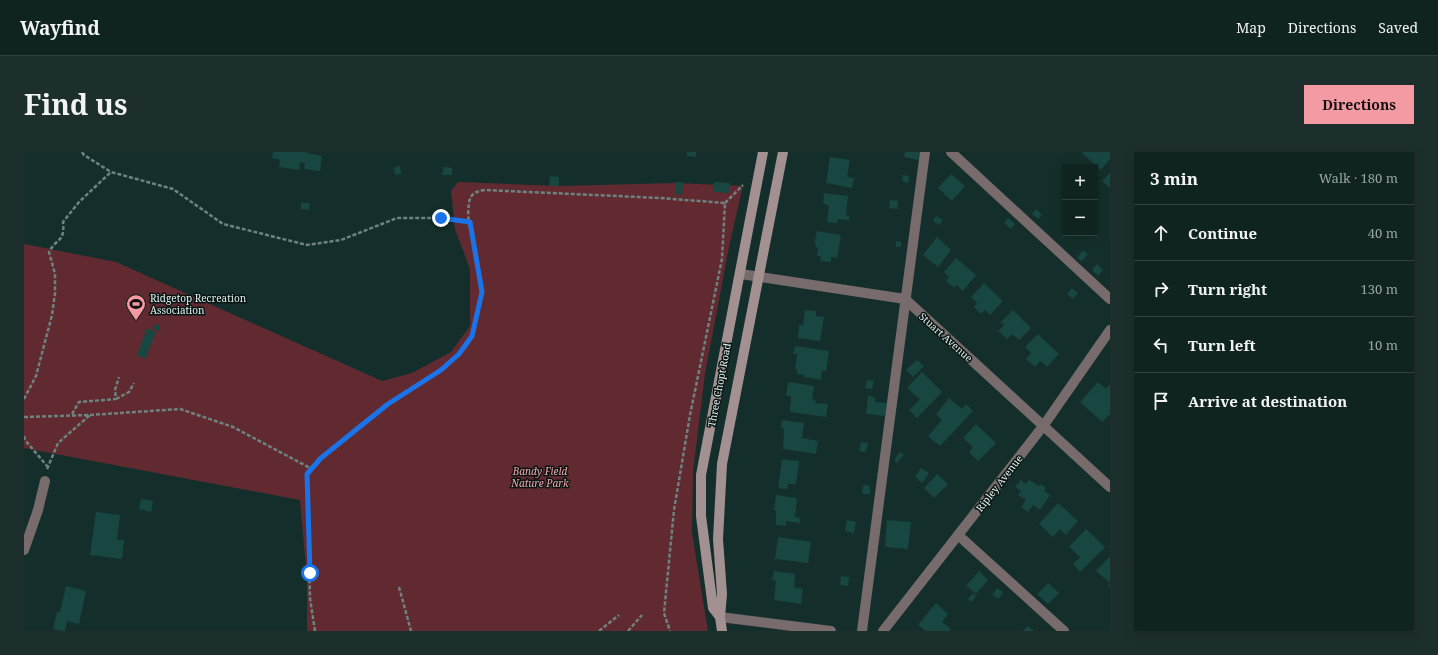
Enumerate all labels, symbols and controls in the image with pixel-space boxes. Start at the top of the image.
text: Wayfind [20,15,100,41]
text: Map [1236,18,1266,37]
text: Directions [1288,18,1356,37]
text: Saved [1378,18,1418,37]
text: Find us [24,85,128,123]
button: Directions [1304,85,1414,124]
map controls [1062,164,1098,236]
button: + [1062,164,1098,200]
text: 3 min [1150,167,1198,190]
text: Walk · 180 m [1319,169,1398,187]
button: − [1062,200,1098,236]
route end [432,209,450,227]
icon: ahead [1150,222,1172,244]
text: Continue [1188,223,1257,243]
text: 40 m [1368,224,1398,242]
icon: right [1150,278,1172,300]
text: Turn right [1188,279,1267,299]
text: 130 m [1361,280,1398,298]
place label: Ridgetop Recreation Association [150,291,247,317]
sports icon: Ridgetop Recreation Association [125,293,147,321]
street label: Stuart Avenue [916,309,976,365]
icon: left [1150,334,1172,356]
text: Turn left [1188,335,1256,355]
text: 10 m [1368,336,1398,354]
street label: Three Chopt Road [704,342,734,428]
icon: arrive [1150,390,1172,412]
text: Arrive at destination [1188,391,1347,411]
street label: Ripley Avenue [972,452,1026,514]
park label: Bandy Field Nature Park [510,464,569,490]
route start [301,564,319,582]

